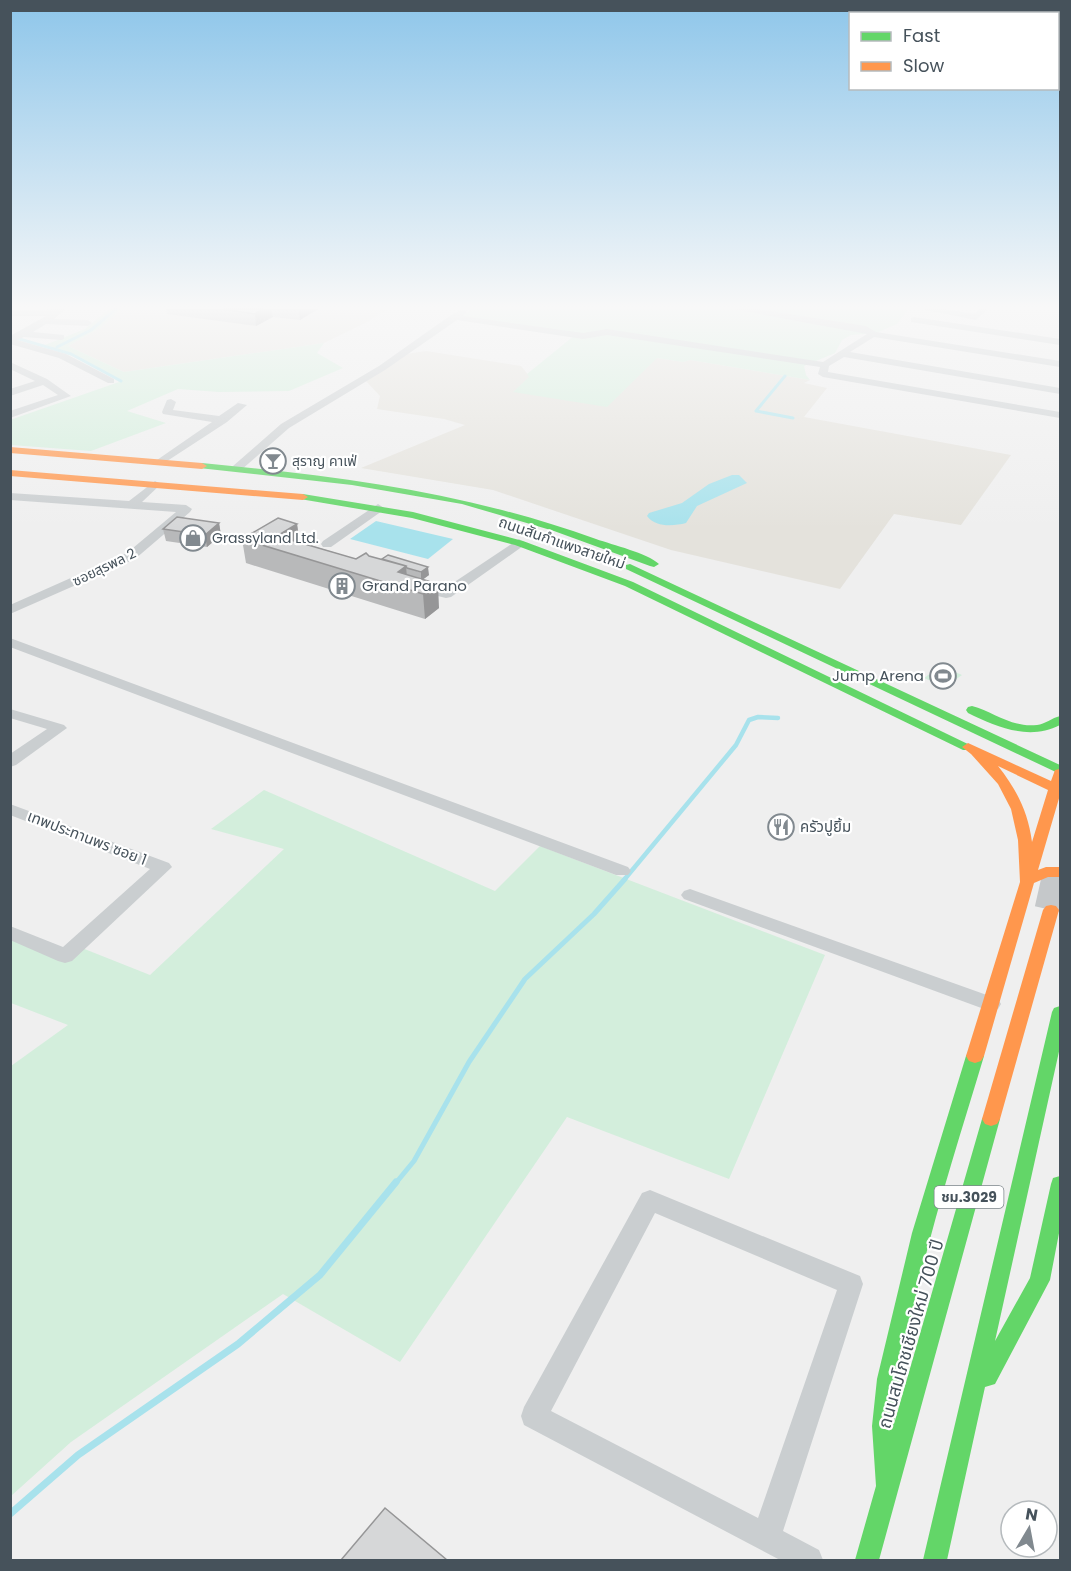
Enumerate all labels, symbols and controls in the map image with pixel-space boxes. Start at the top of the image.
legend [849,12,1059,90]
text: Fast [903,23,940,48]
text: Slow [903,53,945,78]
bar icon: สุราญ คาเฟ่ [258,446,288,476]
place label: สุราญ คาเฟ่ [292,451,357,471]
street label: ถนนสันกำแพงสายใหม่ [496,511,628,574]
shop icon: Grassyland Ltd. [178,523,208,553]
place label: Grassyland Ltd. [212,528,319,548]
street label: ซอยสุรพล 2 [69,543,139,591]
building icon: Grand Parano [327,571,357,601]
place label: Grand Parano [362,575,467,596]
sports icon: Jump Arena [928,661,958,691]
place label: Jump Arena [832,665,924,686]
street label: เทพประทานพร ซอย 1 [24,805,150,870]
restaurant icon: ครัวปูยิ้ม [766,812,796,842]
place label: ครัวปูยิ้ม [800,816,851,837]
road number: ชม.3029 [934,1186,1004,1208]
street label: ถนนสมโภชเชียงใหม่ 700 ปี [872,1236,950,1431]
north arrow [999,1499,1059,1559]
text: N [1024,1502,1039,1527]

